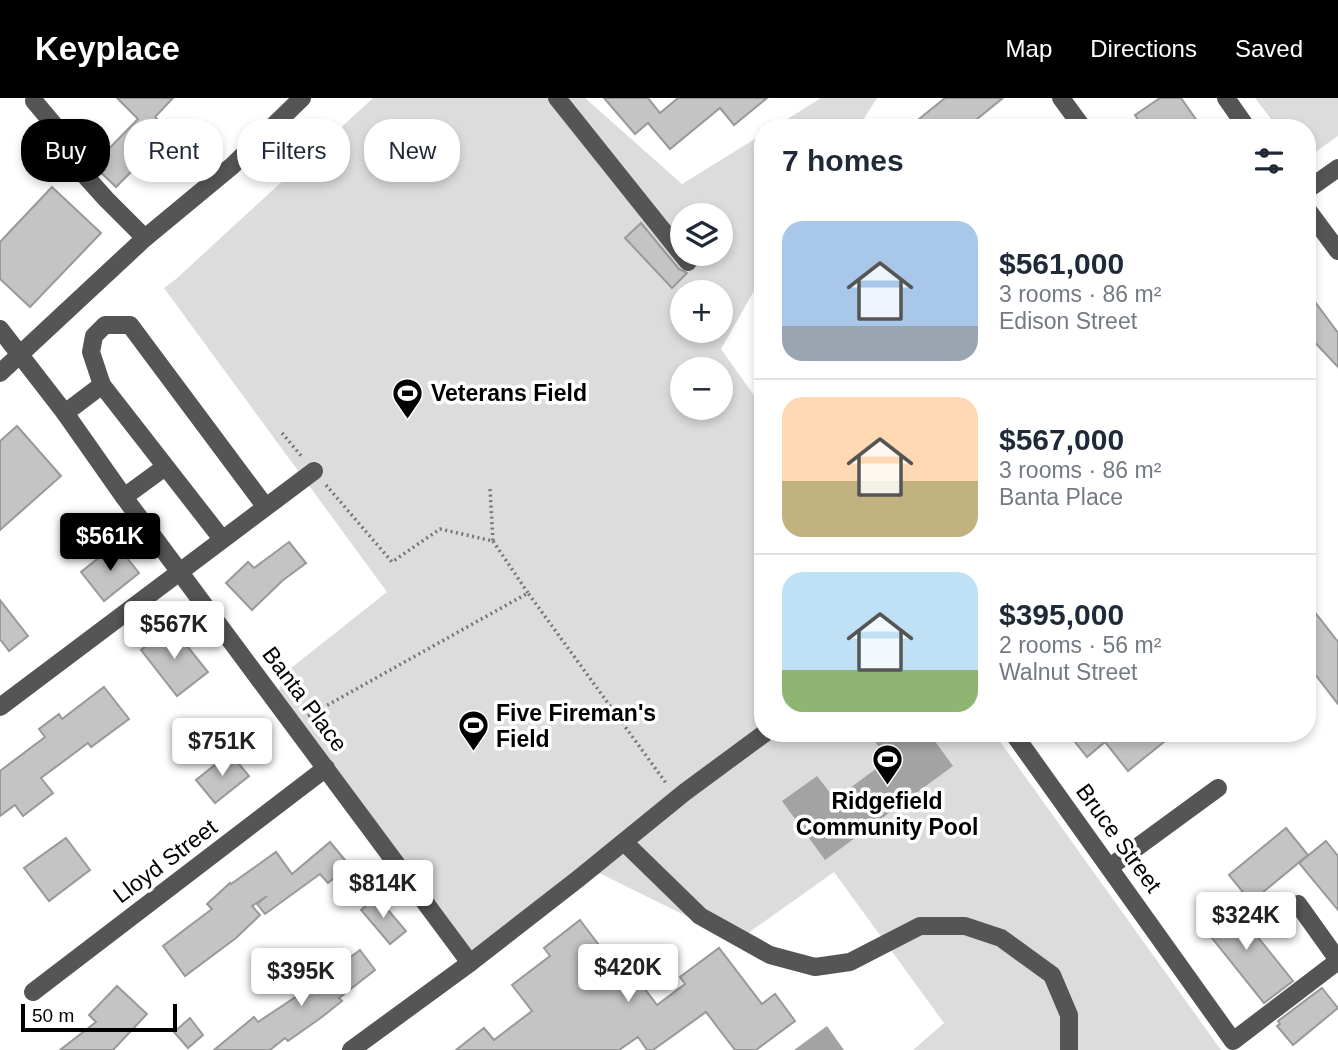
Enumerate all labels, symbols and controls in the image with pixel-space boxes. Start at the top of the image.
text: Keyplace [35,30,180,67]
text: Map [1006,35,1052,62]
text: Directions [1090,35,1197,62]
text: Saved [1235,35,1303,62]
chip: Buy [21,119,110,182]
chip: Rent [124,119,223,182]
chip: Filters [237,119,350,182]
chip: New [364,119,460,182]
icon: filters [1250,142,1288,180]
text: 7 homes [782,144,904,177]
map controls [670,203,733,420]
button: layers [670,203,733,266]
text: $561,000 [999,247,1124,280]
icon: home [838,249,922,333]
button: + [670,280,733,343]
text: 3 rooms · 86 m² [999,281,1161,307]
text: Edison Street [999,308,1137,334]
button: − [670,357,733,420]
sports icon: Veterans Field [391,376,425,420]
place label: Veterans Field [431,380,587,406]
text: $567,000 [999,423,1124,456]
icon: home [838,425,922,509]
text: 3 rooms · 86 m² [999,457,1161,483]
text: Banta Place [999,484,1123,510]
pin: $561K [61,514,159,573]
text: $561K [76,523,144,549]
text: $395,000 [999,598,1124,631]
icon: home [838,600,922,684]
pin: $567K [125,602,223,661]
text: $567K [140,611,208,637]
text: 2 rooms · 56 m² [999,632,1161,658]
street label: Banta Place [257,642,353,756]
text: Walnut Street [999,659,1137,685]
place label: Five Fireman's Field [496,700,656,752]
sports icon: Five Fireman's Field [456,709,490,753]
pin: $751K [173,718,271,778]
text: $751K [188,728,256,754]
sports icon: Ridgefield Community Pool [870,743,904,787]
street label: Bruce Street [1071,779,1167,898]
place label: Ridgefield Community Pool [796,788,978,840]
street label: Lloyd Street [108,813,222,908]
pin: $814K [334,860,432,920]
text: $814K [349,870,417,896]
pin: $324K [1197,892,1295,952]
text: $324K [1212,902,1280,928]
pin: $420K [579,944,677,1004]
pin: $395K [252,948,350,1008]
text: $420K [594,954,662,980]
text: $395K [267,958,335,984]
scale bar [21,1001,177,1033]
text: 50 m [32,1005,74,1026]

